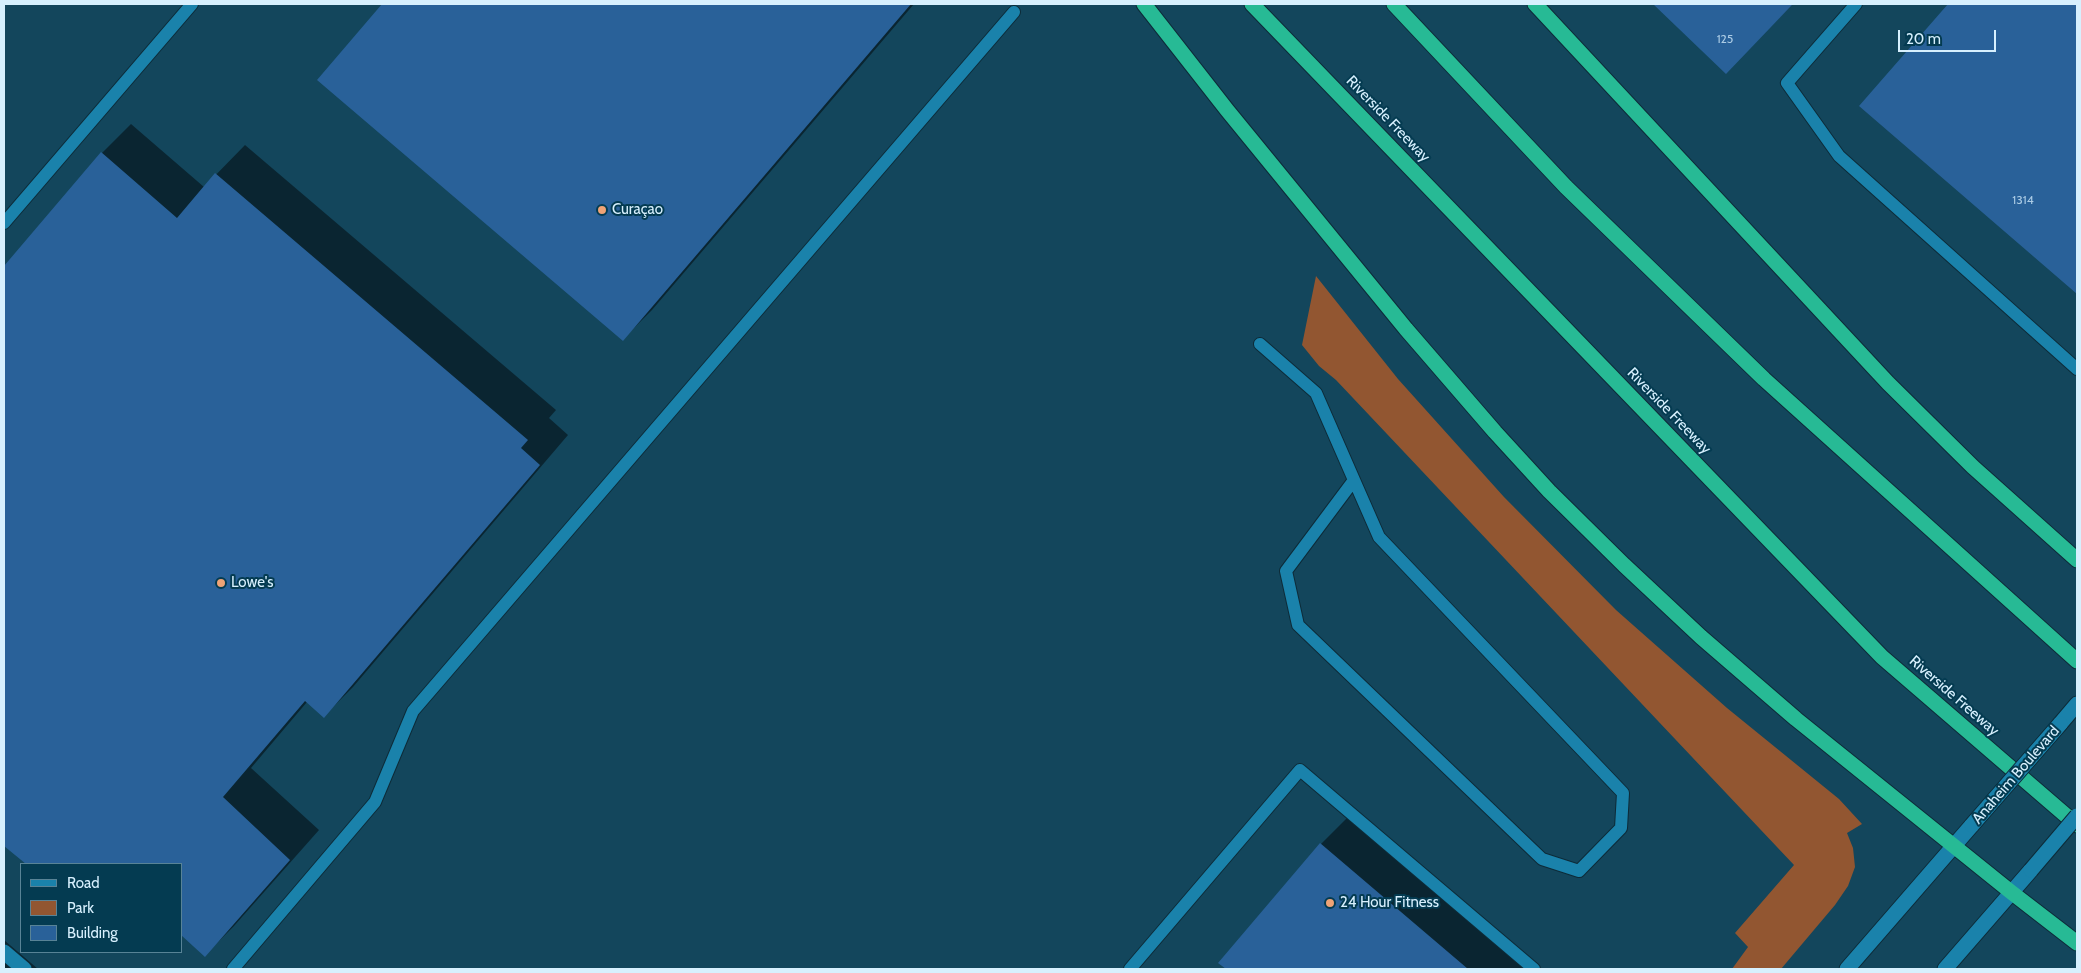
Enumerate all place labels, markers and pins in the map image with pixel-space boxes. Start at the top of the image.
place label: Curaçao [612,201,663,219]
marker: Curaçao [596,204,608,216]
place label: Lowe's [231,574,273,592]
marker: Lowe's [215,577,227,589]
place label: 24 Hour Fitness [1340,894,1439,912]
marker: 24 Hour Fitness [1324,897,1336,909]

